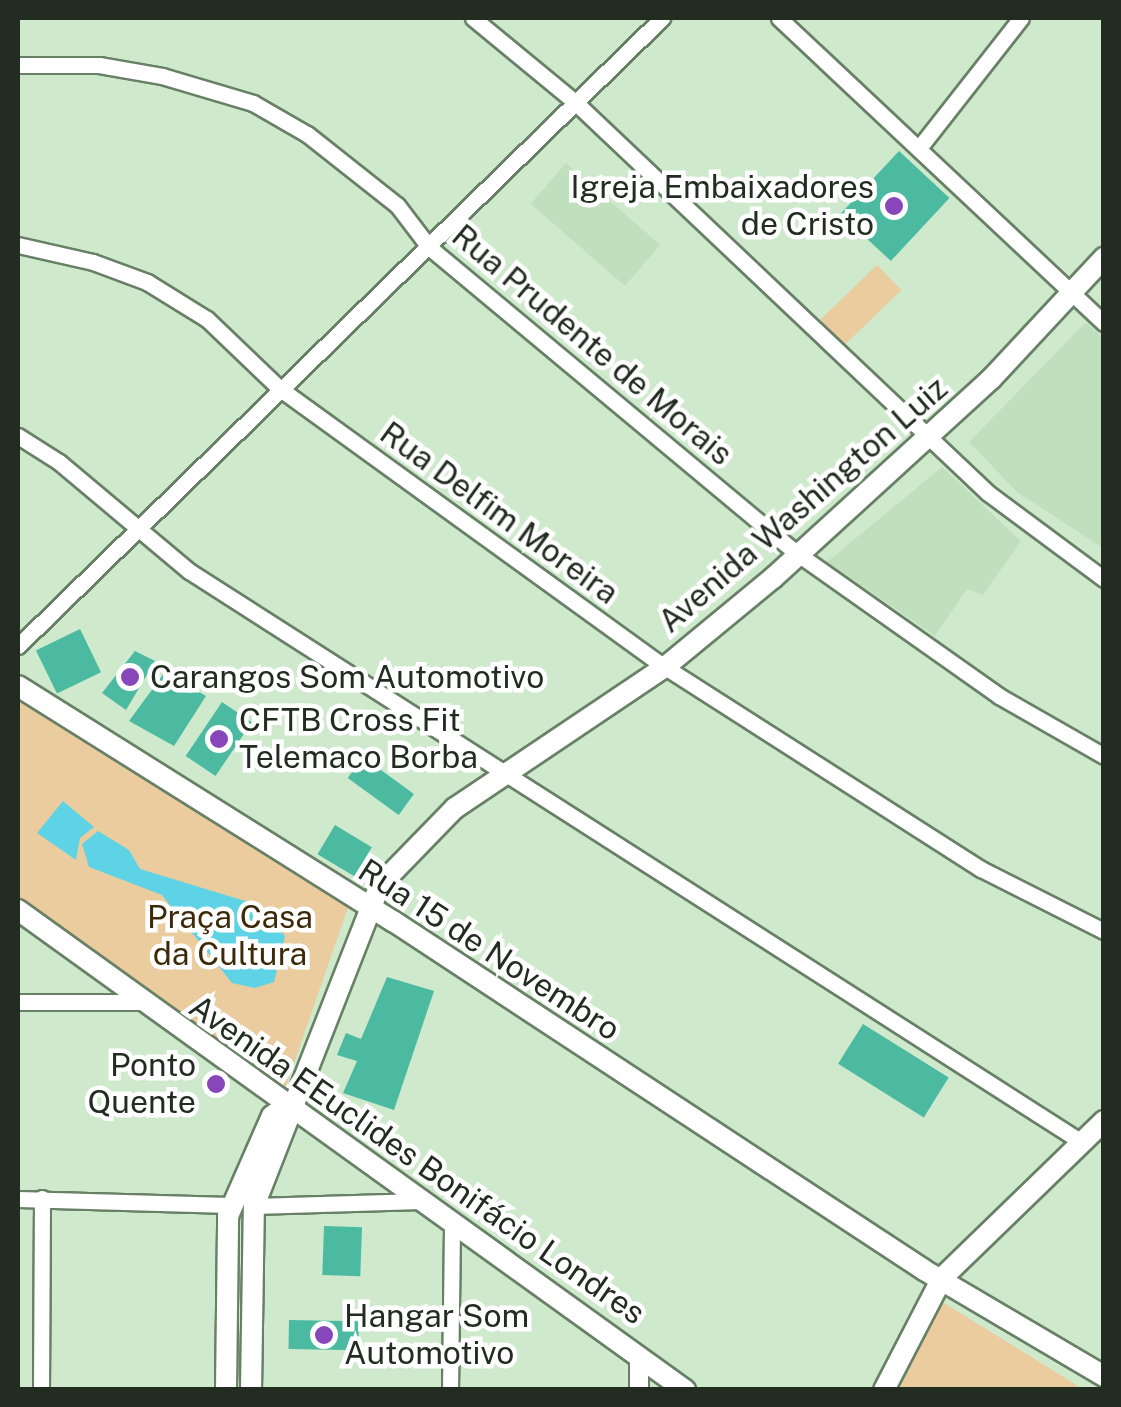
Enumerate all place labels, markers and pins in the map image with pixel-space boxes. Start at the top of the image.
place label: Igreja Embaixadores de Cristo [571,169,874,244]
marker: Igreja Embaixadores de Cristo [883,195,905,217]
place label: Carangos Som Automotivo [150,658,544,696]
marker: Carangos Som Automotivo [119,666,141,688]
place label: CFTB Cross Fit Telemaco Borba [239,702,478,777]
marker: CFTB Cross Fit Telemaco Borba [208,728,230,750]
place label: Ponto Quente [87,1047,196,1122]
marker: Ponto Quente [205,1073,227,1095]
place label: Hangar Som Automotivo [344,1298,529,1373]
marker: Hangar Som Automotivo [313,1324,335,1346]

